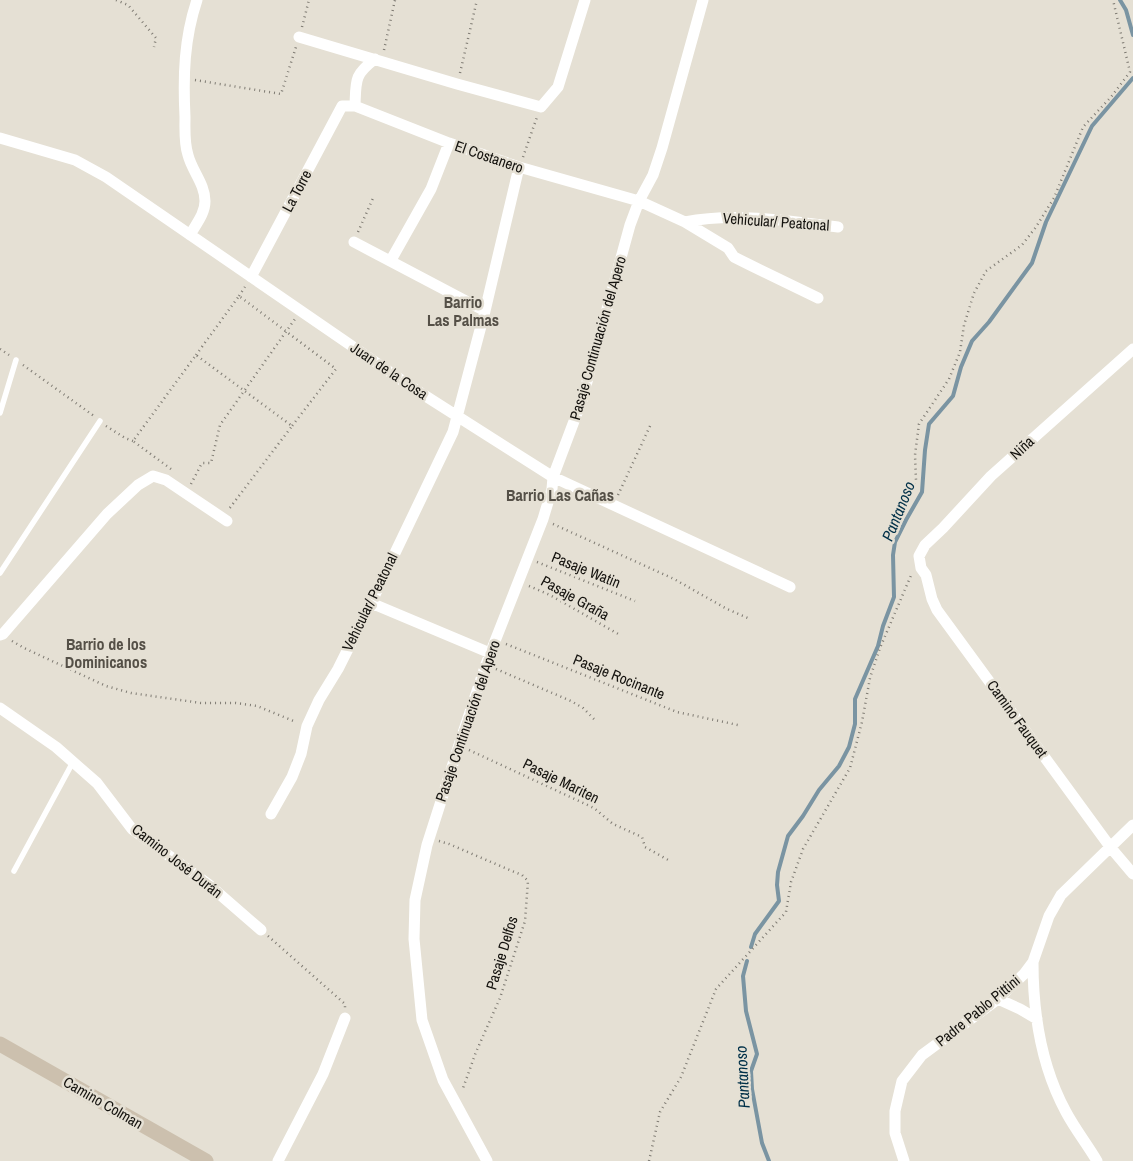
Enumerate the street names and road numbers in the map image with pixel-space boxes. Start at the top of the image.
street label: El Costanero [452,135,526,178]
street label: La Torre [277,166,316,216]
street label: Vehicular/ Peatonal [722,207,830,236]
street label: Pasaje Continuación del Apero [564,253,631,422]
street label: Juan de la Cosa [347,337,432,404]
street label: Niña [1005,431,1038,464]
street label: Pasaje Watin [549,546,624,593]
street label: Vehicular/ Peatonal [337,549,402,654]
street label: Pasaje Graña [537,570,613,625]
street label: Pasaje Continuación del Apero [430,637,505,804]
street label: Pasaje Rocinante [570,649,668,705]
street label: Camino Fauquet [982,676,1053,762]
street label: Pasaje Mariten [519,753,603,808]
street label: Camino José Durán [128,819,227,903]
street label: Pasaje Delfos [480,913,523,992]
street label: Padre Pablo Pittini [931,970,1024,1051]
street label: Camino Colman [60,1071,147,1134]

